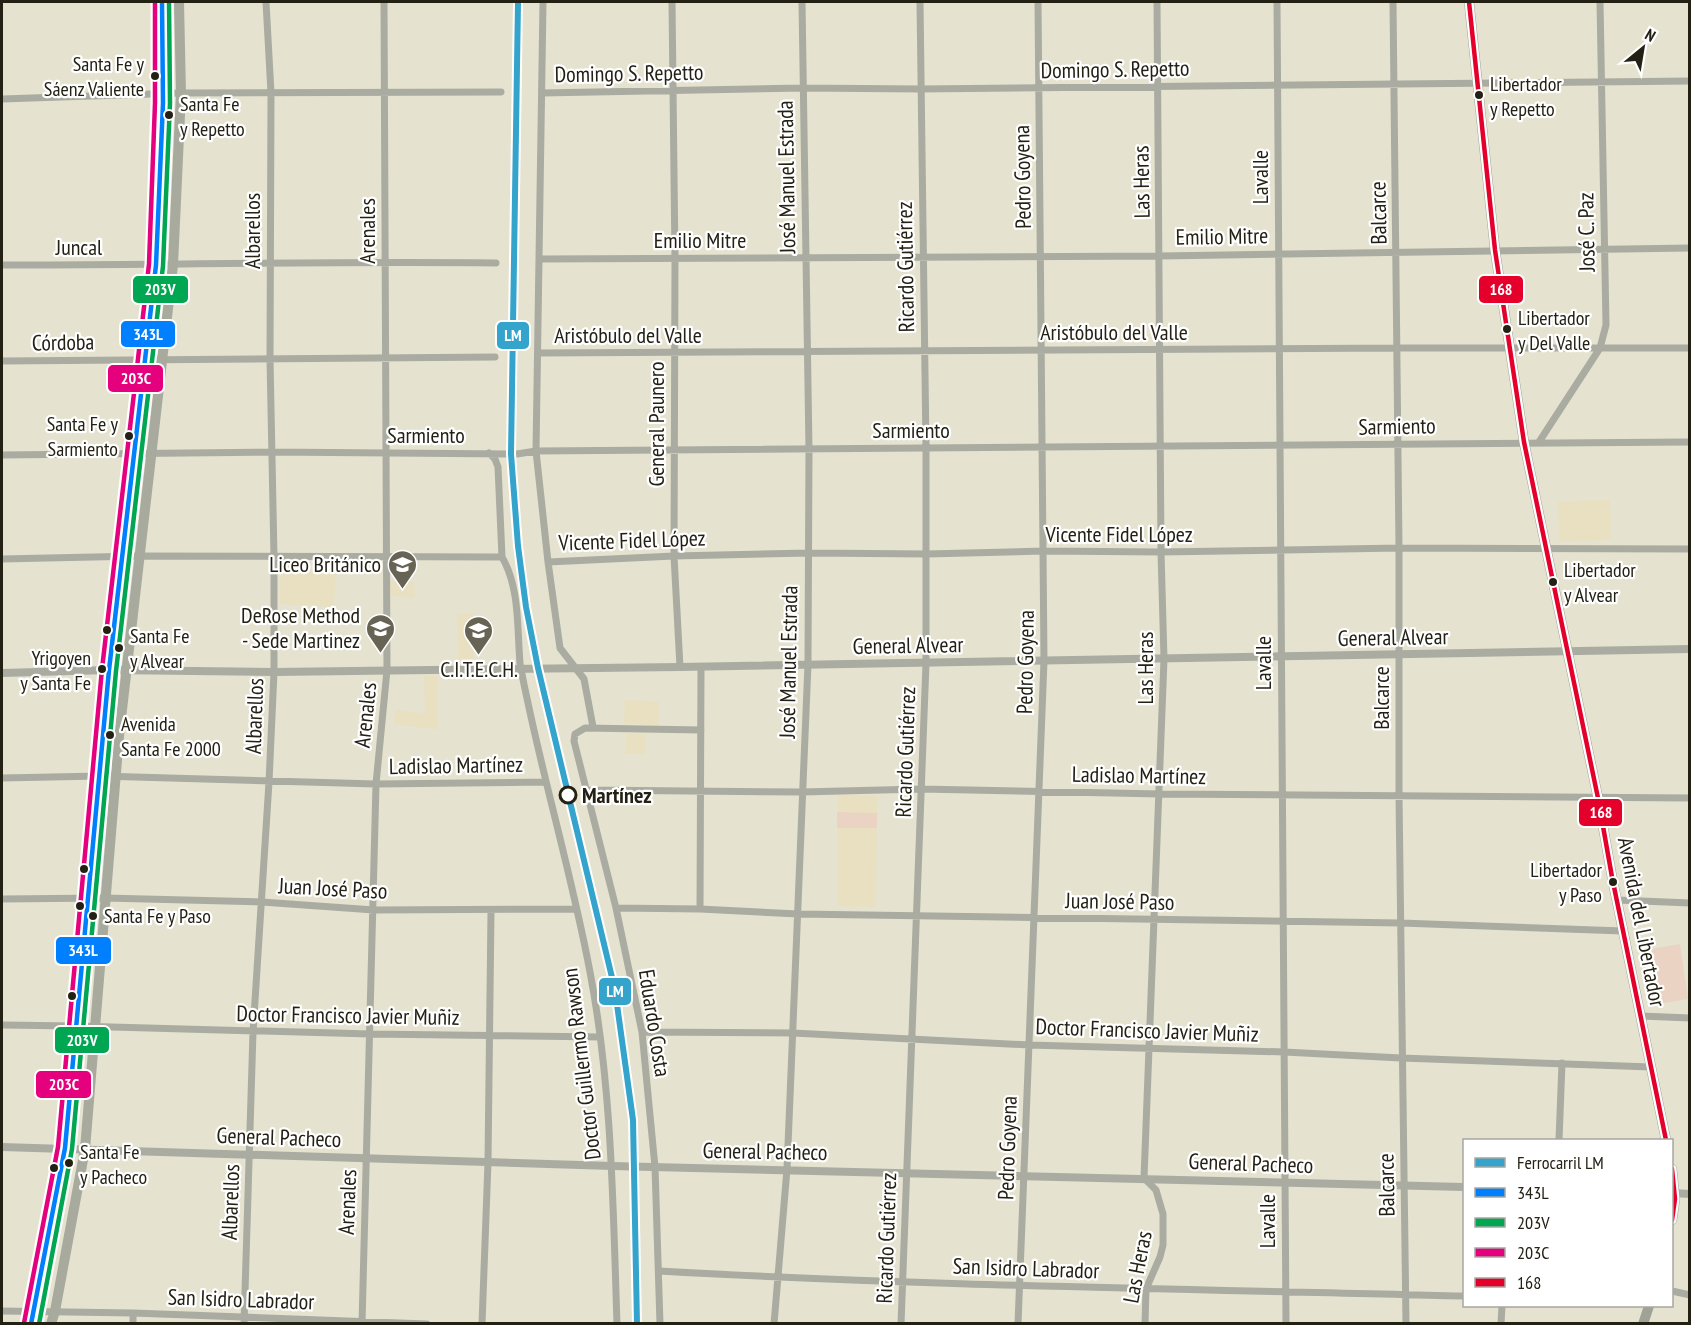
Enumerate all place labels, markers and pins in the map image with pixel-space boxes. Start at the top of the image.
place label: Santa Fe y Sáenz Valiente [44,51,144,102]
marker: Santa Fe y Sáenz Valiente [149,70,161,82]
place label: Libertador y Repetto [1490,71,1562,122]
marker: Libertador y Repetto [1473,89,1485,101]
place label: Santa Fe y Repetto [180,91,245,142]
marker: Santa Fe y Repetto [163,109,175,121]
place label: Libertador y Del Valle [1518,305,1590,356]
marker: Libertador y Del Valle [1501,323,1513,335]
place label: Santa Fe y Sarmiento [47,411,118,462]
marker: Santa Fe y Sarmiento [123,430,135,442]
school or university icon: Liceo Británico [386,548,418,590]
place label: Liceo Británico [269,550,381,578]
place label: Libertador y Alvear [1564,557,1636,608]
marker: Libertador y Alvear [1547,576,1559,588]
place label: DeRose Method - Sede Martinez [241,601,360,654]
school or university icon: DeRose Method - Sede Martinez [365,612,397,654]
school or university icon: C.I.T.E.C.H. [463,614,495,656]
place label: Santa Fe y Alvear [130,623,190,674]
unlabelled marker [101,624,113,636]
marker: Santa Fe y Alvear [113,642,125,654]
place label: Yrigoyen y Santa Fe [20,645,91,696]
place label: C.I.T.E.C.H. [440,655,518,683]
marker: Yrigoyen y Santa Fe [96,663,108,675]
place label: Avenida Santa Fe 2000 [121,711,221,762]
marker: Avenida Santa Fe 2000 [104,729,116,741]
place label: Martínez [582,781,652,809]
marker: Martínez [559,786,577,804]
place label: Libertador y Paso [1530,857,1603,908]
unlabelled marker [78,863,90,875]
marker: Libertador y Paso [1607,876,1619,888]
unlabelled marker [74,900,86,912]
place label: Santa Fe y Paso [104,903,211,929]
marker: Santa Fe y Paso [87,910,99,922]
unlabelled marker [66,990,78,1002]
place label: Santa Fe y Pacheco [80,1139,147,1190]
marker: Santa Fe y Pacheco [63,1157,75,1169]
unlabelled marker [48,1162,60,1174]

